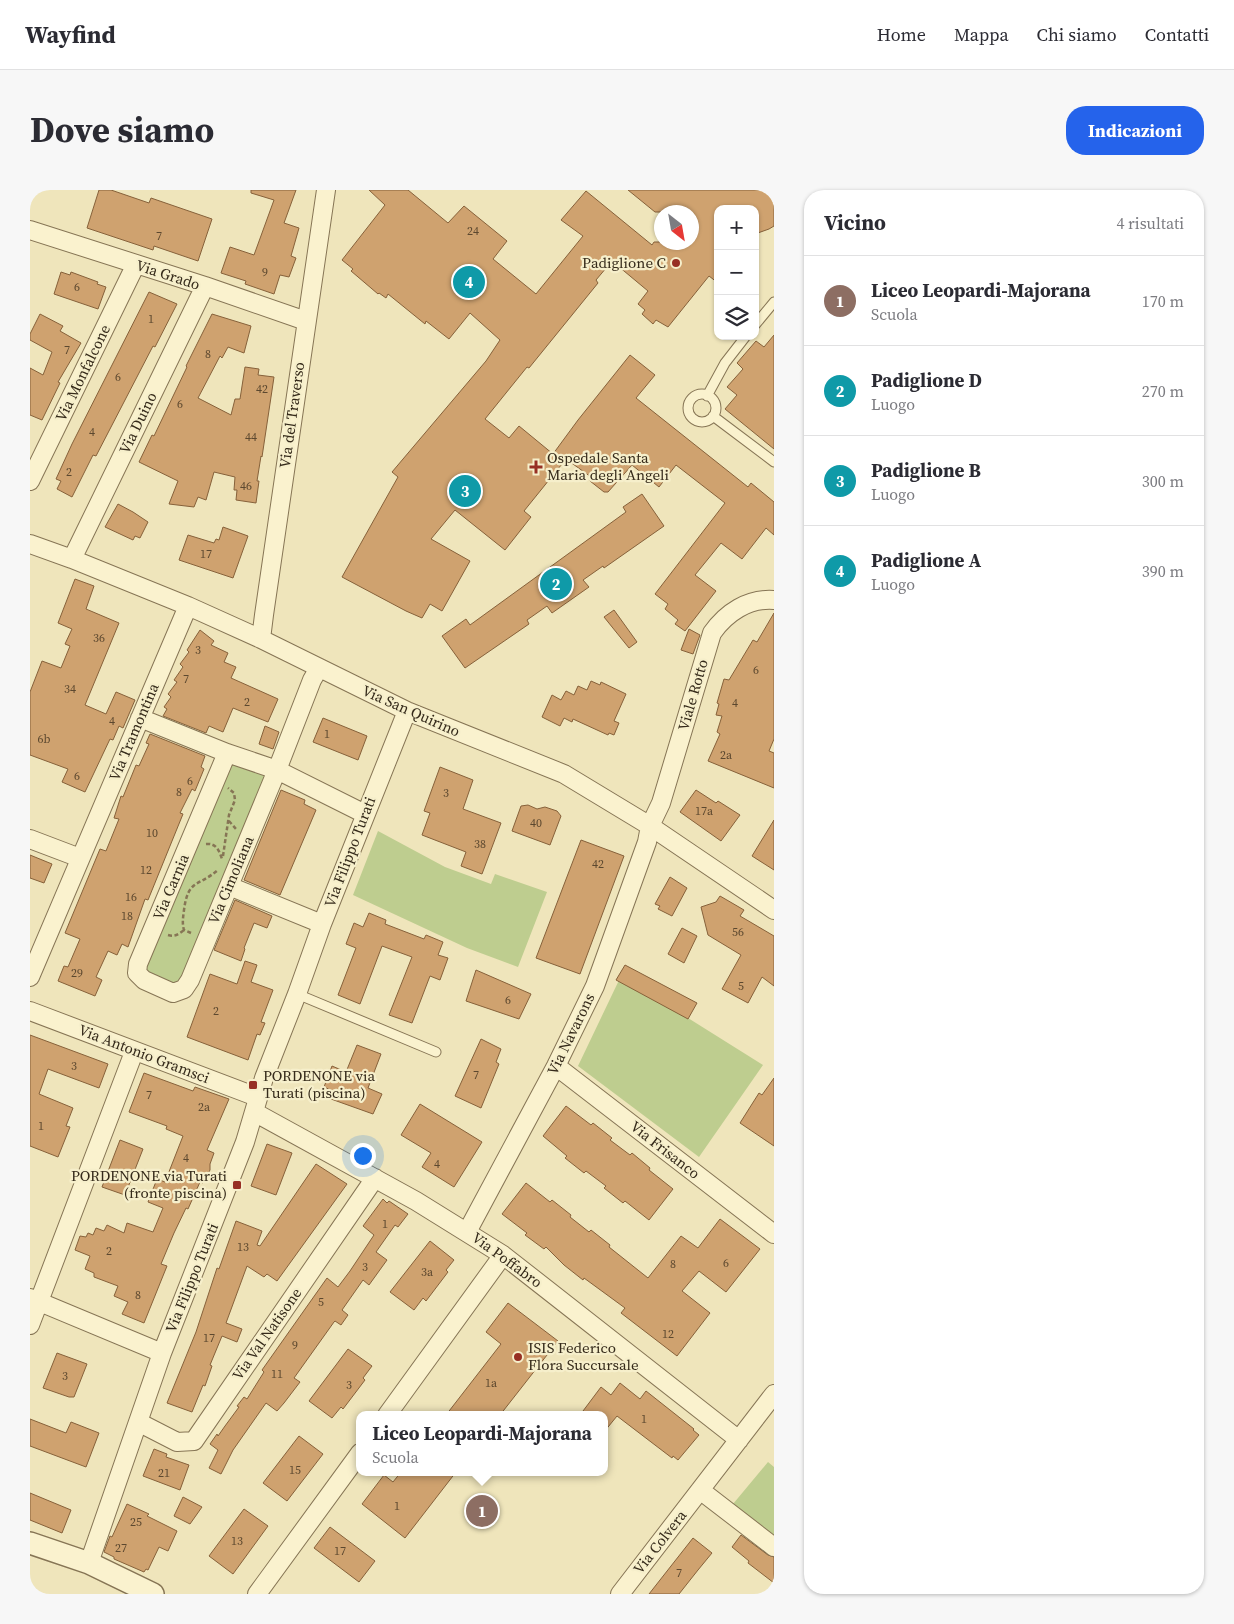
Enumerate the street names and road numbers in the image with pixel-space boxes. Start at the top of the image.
street label: Via Grado [134,254,203,295]
street label: Via Monfalcone [50,320,115,425]
street label: Via del Traverso [274,361,309,469]
street label: Via Duino [114,388,162,457]
street label: Viale Rotto [672,657,713,733]
street label: Via Tramontina [104,679,164,784]
street label: Via San Quirino [359,680,463,741]
street label: Via Filippo Turati [319,794,380,910]
street label: Via Cimoliana [203,832,259,927]
street label: Via Carnia [147,850,194,923]
street label: Via Navarons [542,989,599,1078]
street label: Via Antonio Gramsci [76,1019,213,1088]
street label: Via Frisanco [626,1116,705,1183]
street label: Via Filippo Turati [160,1220,223,1336]
street label: Via Poffabro [468,1227,547,1292]
street label: Via Val Natisone [227,1283,307,1384]
street label: Via Colvera [628,1505,691,1578]

